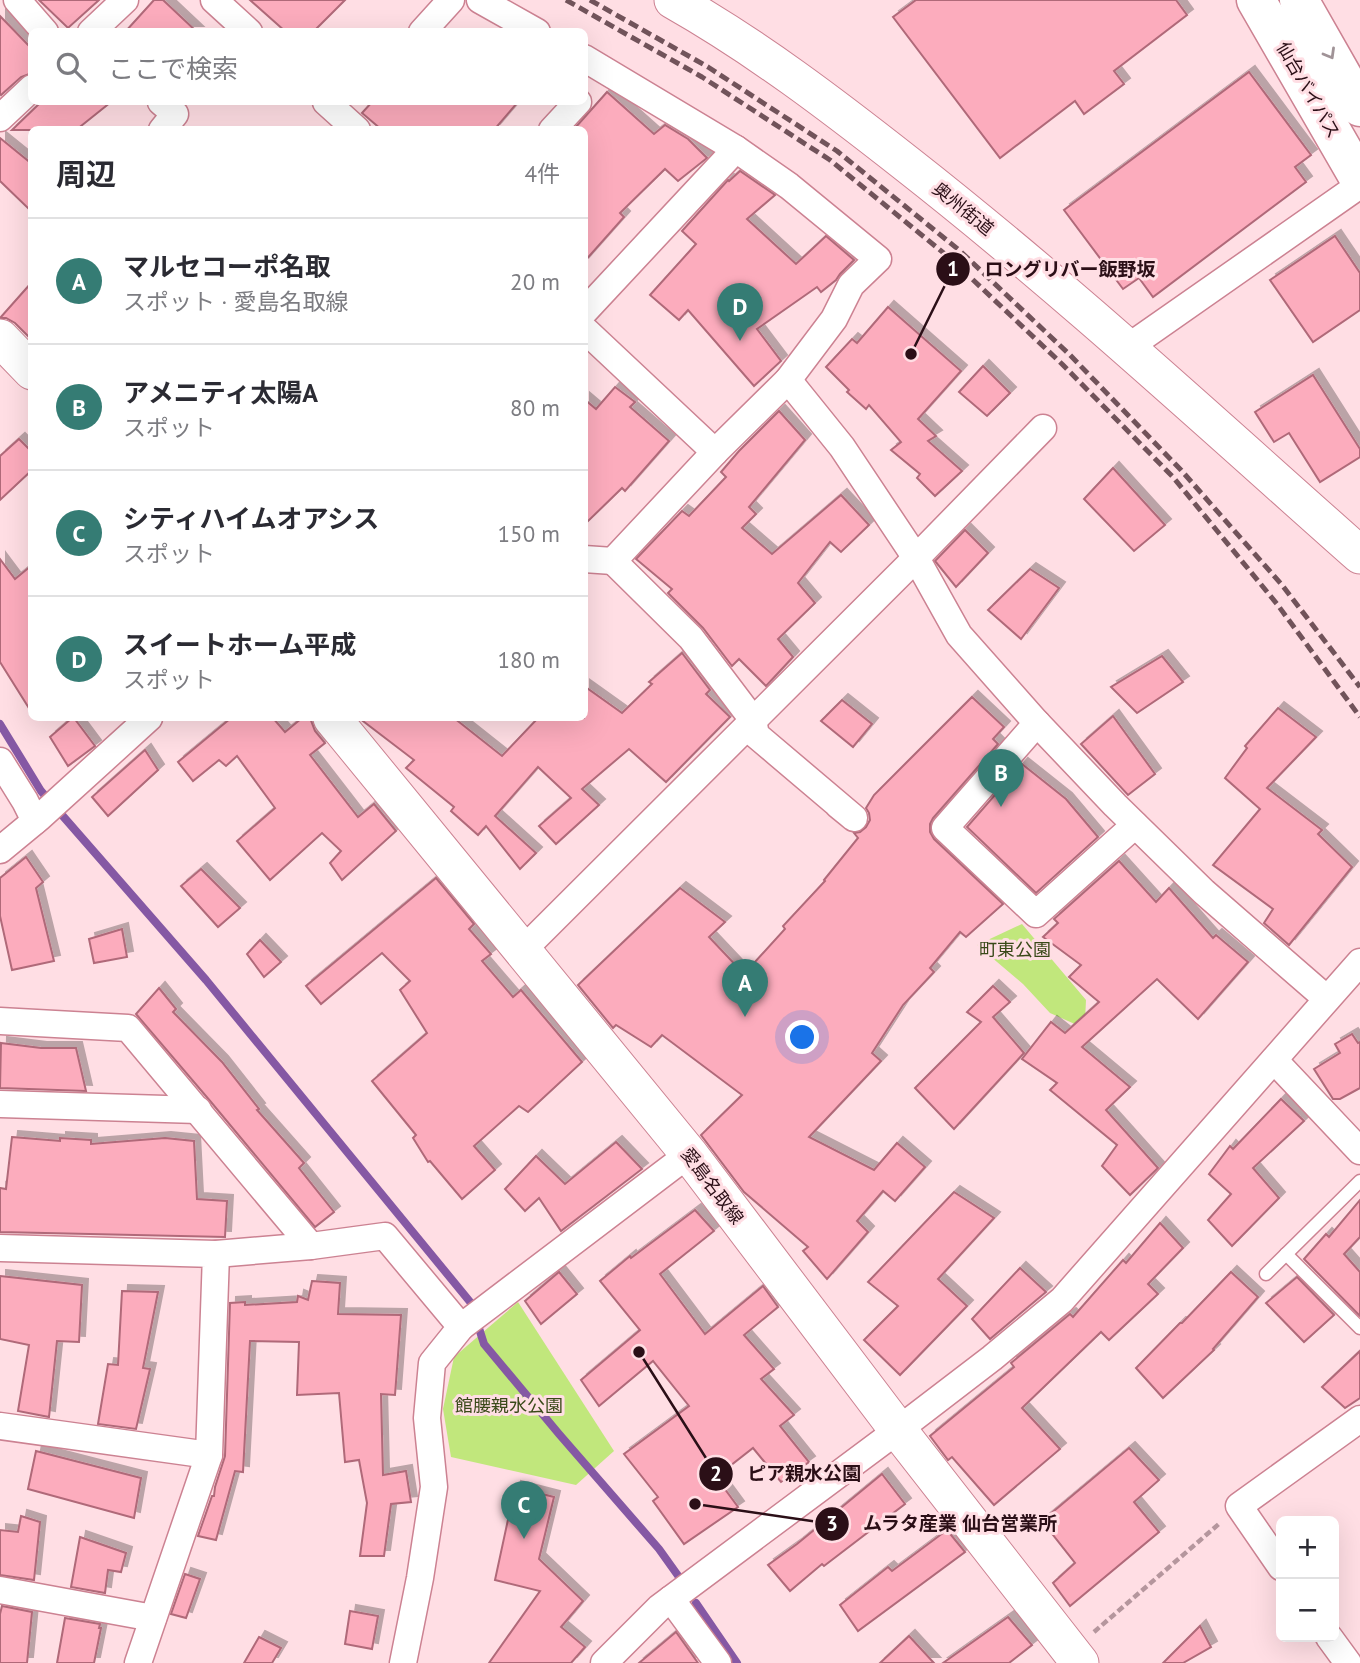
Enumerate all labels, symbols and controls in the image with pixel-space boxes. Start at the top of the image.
search box [28,28,588,105]
street label: 仙台バイパス [1272,37,1345,142]
one-way arrow [1322,46,1335,59]
icon: search [52,48,90,86]
text: ここで検索 [108,52,238,85]
text: 周辺 [56,154,116,193]
text: 4件 [524,159,560,188]
street label: 奥州街道 [928,177,999,240]
callout: ロングリバー飯野坂 [935,249,1169,289]
text: マルセコーポ名取 [123,250,331,283]
text: 1 [947,255,959,282]
text: ロングリバー飯野坂 [984,257,1156,281]
text: A [72,267,86,296]
text: 20 m [510,267,560,296]
pin: D [717,283,763,341]
text: スポット · 愛島名取線 [123,287,348,316]
text: アメニティ太陽A [123,376,318,409]
text: B [72,393,86,422]
text: 80 m [510,393,560,422]
text: スポット [123,413,215,442]
text: シティハイムオアシス [123,502,379,535]
text: C [73,519,85,548]
text: 150 m [498,519,560,548]
text: スポット [123,539,215,568]
text: スイートホーム平成 [123,628,356,661]
text: D [72,645,86,674]
text: 180 m [498,645,560,674]
text: スポット [123,665,215,694]
pin: B [978,749,1024,807]
park label: 町東公園 [979,938,1051,961]
pin: A [722,959,768,1017]
your location [785,1020,819,1054]
street label: 愛島名取線 [676,1143,749,1229]
park label: 館腰親水公園 [455,1394,563,1417]
callout: ピア親水公園 [698,1454,875,1494]
text: 2 [710,1460,722,1487]
text: ピア親水公園 [747,1461,861,1485]
pin: C [501,1481,547,1539]
callout: ムラタ産業 仙台営業所 [814,1504,1072,1544]
text: 3 [826,1510,838,1537]
text: ムラタ産業 仙台営業所 [863,1511,1057,1535]
map controls [1276,1516,1339,1642]
button: + [1276,1516,1339,1579]
button: − [1276,1579,1339,1642]

